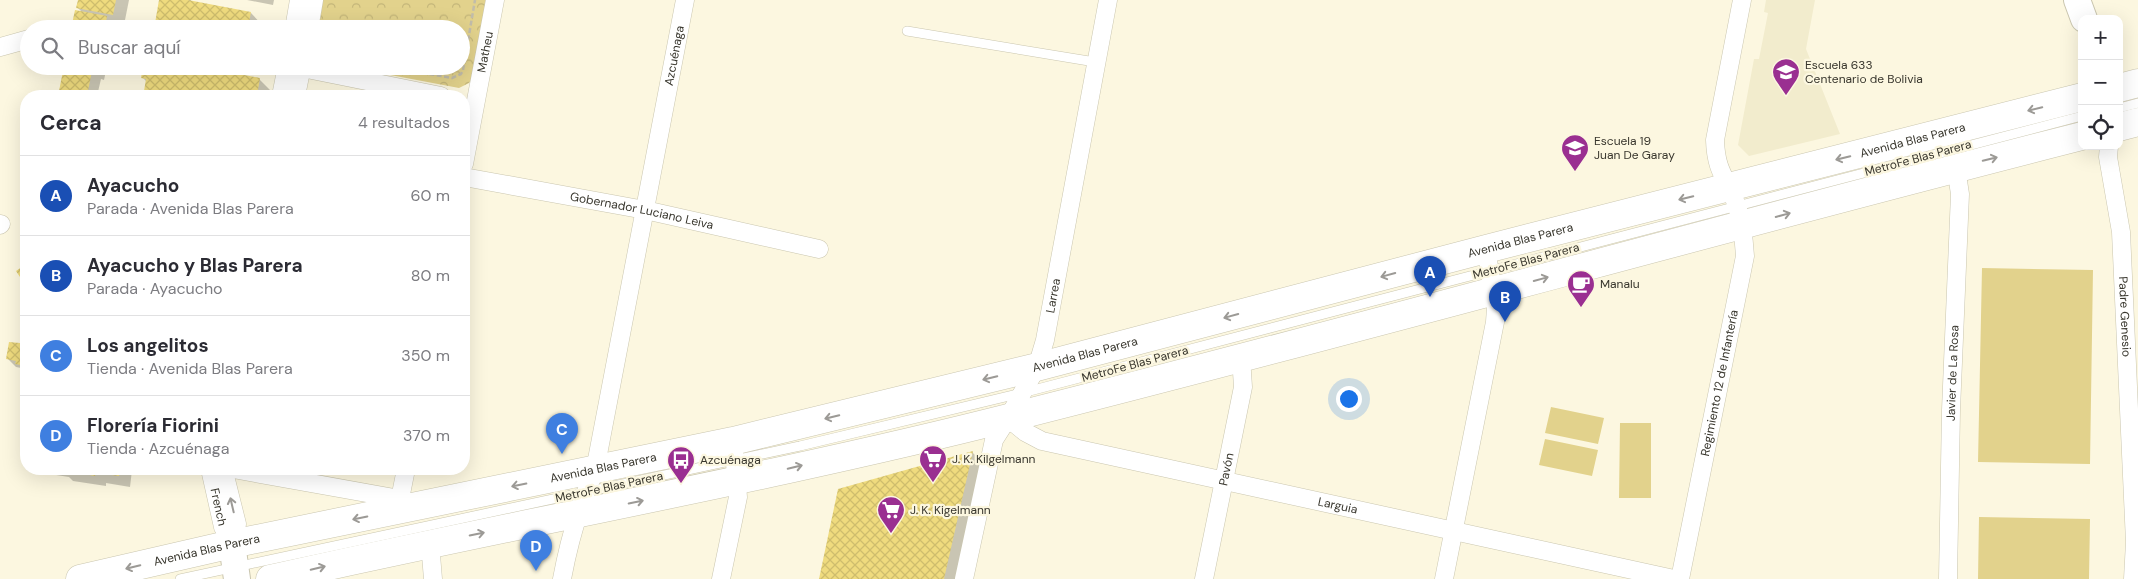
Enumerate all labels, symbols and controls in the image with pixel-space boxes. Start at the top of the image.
map controls [2078,15,2123,150]
button: + [2078,15,2123,60]
search box [20,20,470,75]
street label: Azcuénaga [661,24,688,87]
street label: Matheu [473,30,497,74]
icon: search [38,34,66,62]
text: Buscar aquí [78,35,181,60]
school or university icon: Escuela 633 Centenario de Bolivia [1771,57,1801,96]
place label: Escuela 633 Centenario de Bolivia [1805,57,1923,87]
button: − [2078,60,2123,105]
one-way arrow [2027,105,2043,114]
button: locate [2078,105,2123,150]
text: Cerca [40,109,102,137]
text: 4 resultados [358,112,450,133]
street label: Avenida Blas Parera [1858,119,1967,161]
school or university icon: Escuela 19 Juan De Garay [1560,133,1590,172]
place label: Escuela 19 Juan De Garay [1594,133,1675,163]
street label: MetroFe Blas Parera [1863,136,1973,180]
one-way arrow [1836,154,1852,163]
one-way arrow [1982,154,1998,164]
text: Ayacucho [87,173,179,198]
text: A [50,185,62,206]
text: 60 m [410,185,450,206]
street label: Gobernador Luciano Leiva [569,189,715,233]
one-way arrow [1678,194,1694,203]
text: Parada · Avenida Blas Parera [87,198,294,219]
one-way arrow [1774,209,1790,219]
street label: Avenida Blas Parera [1466,219,1575,261]
street label: MetroFe Blas Parera [1471,239,1581,283]
text: Ayacucho y Blas Parera [87,253,303,278]
pin: A [1414,256,1446,297]
text: B [51,265,61,286]
text: 80 m [411,265,450,286]
cafe icon: Manalu [1566,269,1596,308]
one-way arrow [1381,270,1397,280]
one-way arrow [1532,274,1548,283]
place label: Manalu [1600,276,1640,292]
street label: Padre Genesio [2115,276,2135,357]
street label: Larrea [1042,277,1064,314]
text: Parada · Ayacucho [87,278,223,299]
pin: B [1489,281,1521,322]
street label: Regimiento 12 de Infantería [1697,308,1742,457]
one-way arrow [1224,312,1240,321]
street label: Javier de La Rosa [1943,325,1963,421]
text: Los angelitos [87,333,209,358]
street label: Avenida Blas Parera [1031,333,1139,376]
street label: MetroFe Blas Parera [1080,342,1190,386]
text: C [50,345,62,366]
text: 350 m [401,345,450,366]
text: Tienda · Avenida Blas Parera [87,358,293,379]
one-way arrow [982,374,998,383]
your location [1336,386,1362,412]
text: Florería Fiorini [87,413,219,438]
pin: C [546,413,578,454]
one-way arrow [824,413,840,422]
text: D [50,425,62,446]
text: 370 m [403,425,450,446]
text: Tienda · Azcuénaga [87,438,229,459]
supermarket icon: J. K. Kilgelmann [918,444,948,483]
bus stop icon: Azcuénaga [666,445,696,484]
street label: Avenida Blas Parera [549,449,658,486]
place label: J. K. Kilgelmann [952,451,1036,467]
street label: Pavón [1215,451,1237,487]
place label: Azcuénaga [700,452,761,468]
one-way arrow [786,462,802,471]
street label: MetroFe Blas Parera [554,468,664,506]
one-way arrow [512,481,528,491]
street label: French [207,487,231,528]
street label: Larguia [1316,493,1359,518]
supermarket icon: J. K. Kigelmann [876,495,906,534]
one-way arrow [628,497,644,506]
one-way arrow [227,498,236,514]
place label: J. K. Kigelmann [910,502,991,518]
one-way arrow [353,513,369,523]
one-way arrow [468,528,484,538]
street label: Avenida Blas Parera [152,530,261,570]
pin: D [520,530,552,571]
one-way arrow [125,563,141,572]
one-way arrow [310,563,326,572]

